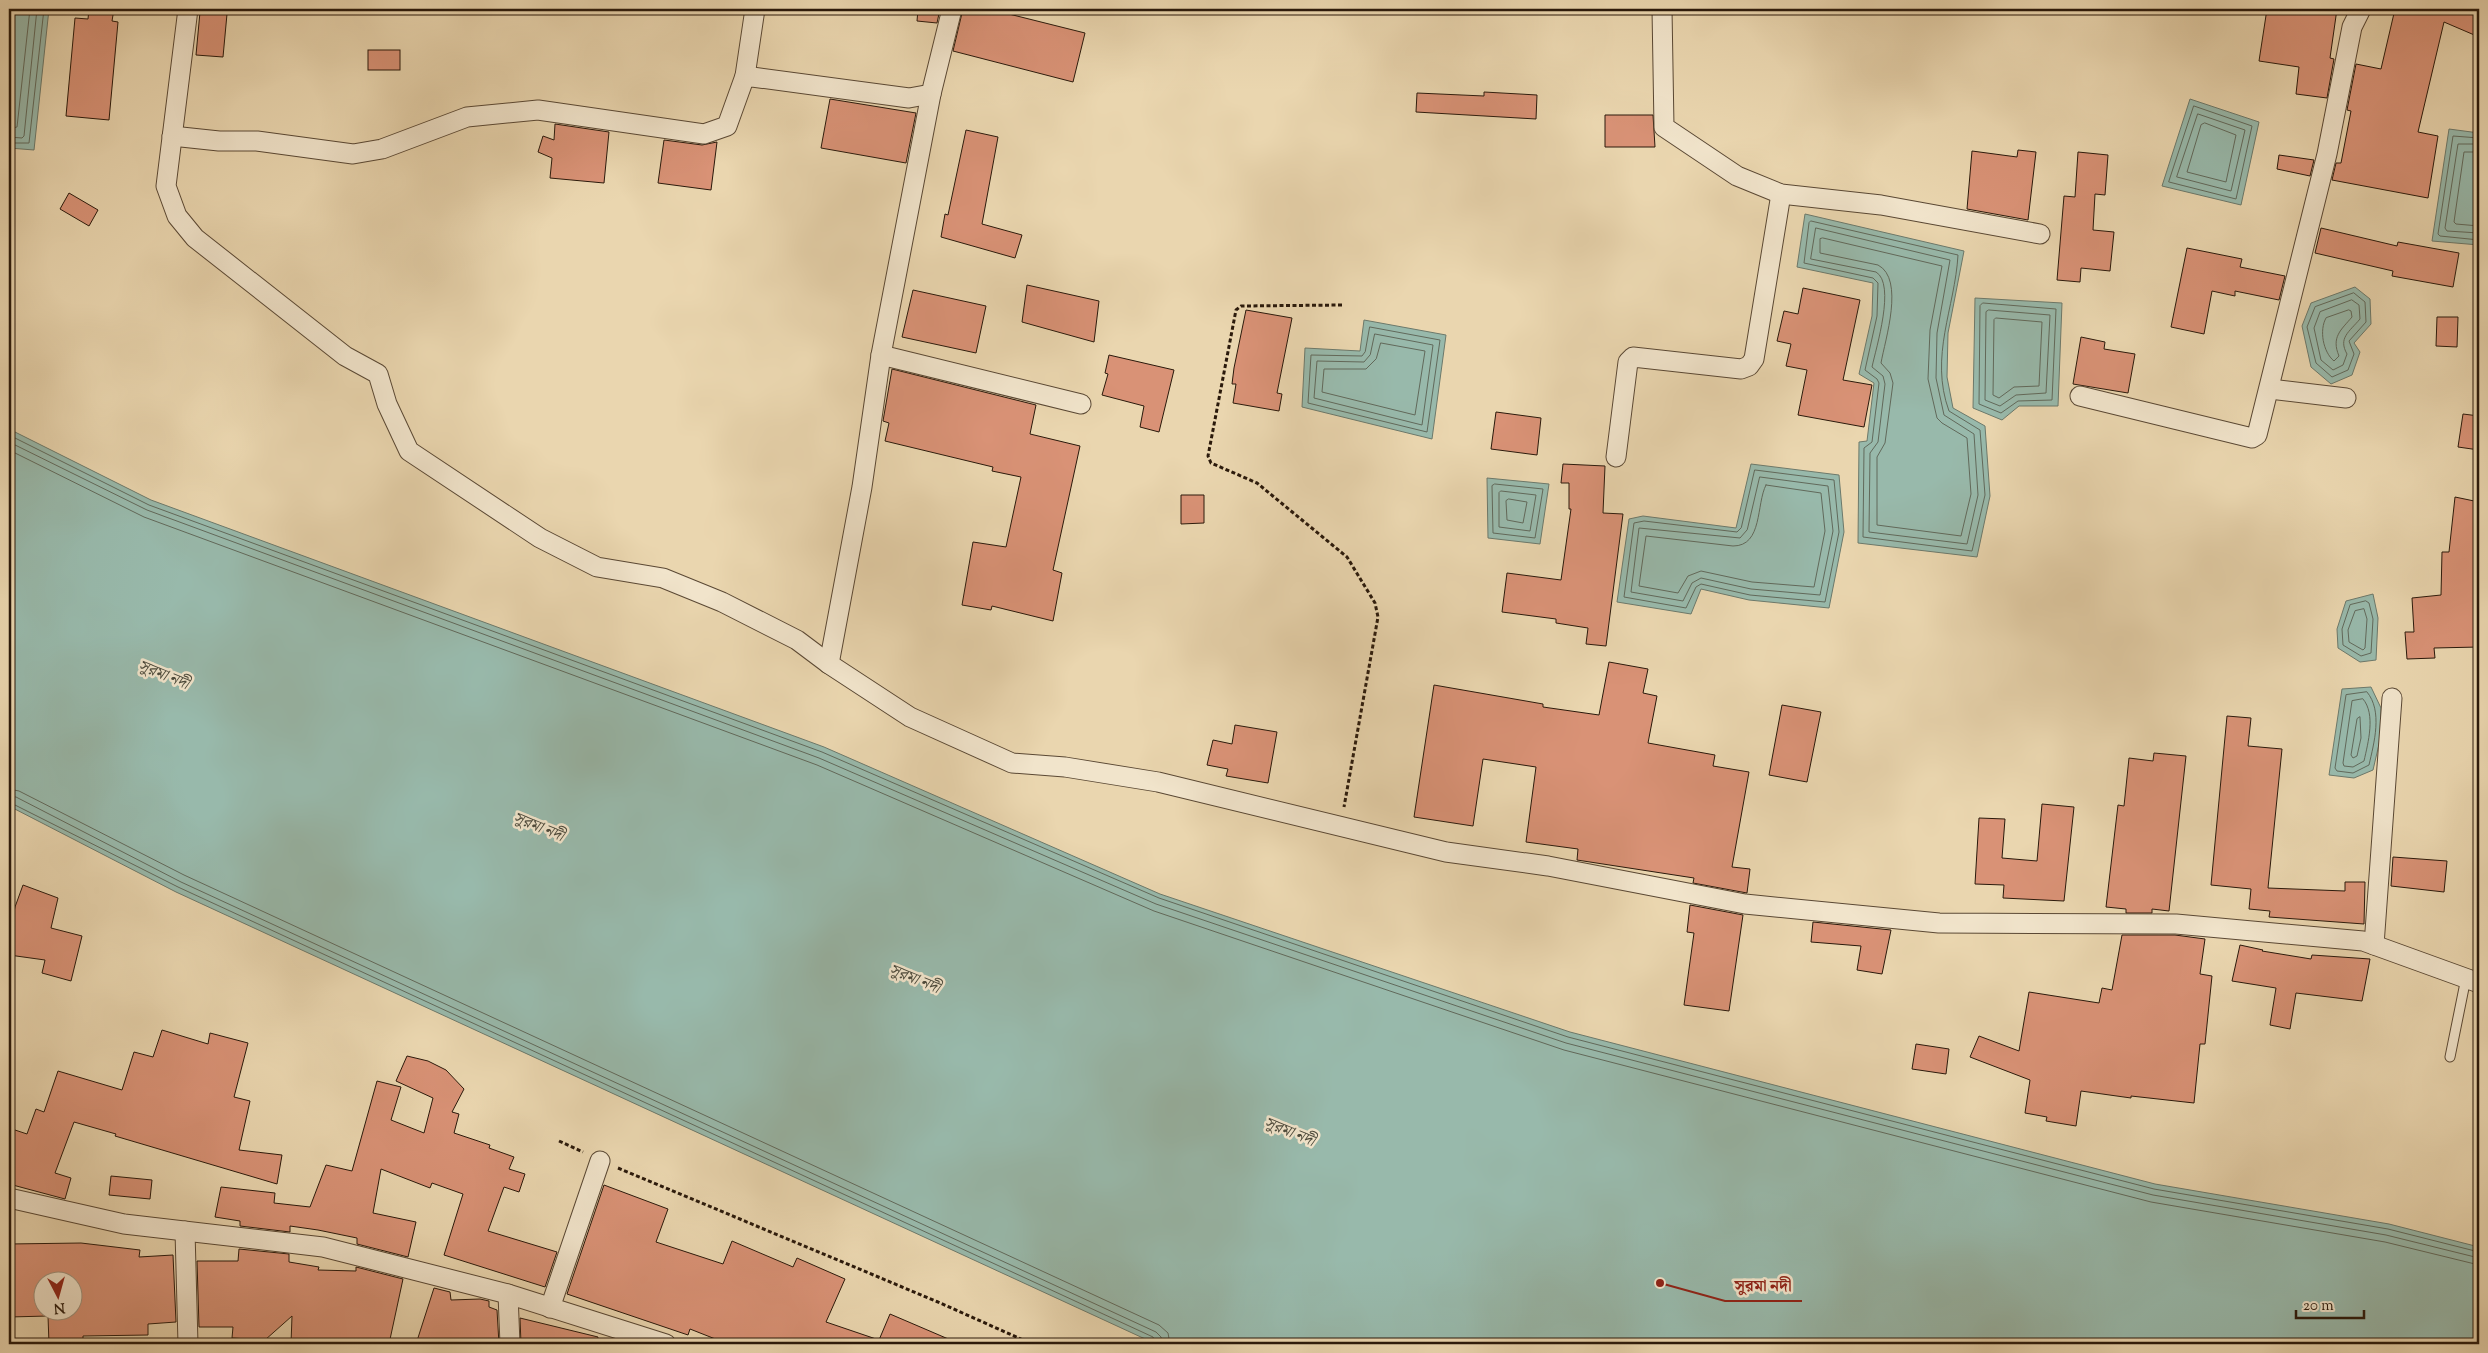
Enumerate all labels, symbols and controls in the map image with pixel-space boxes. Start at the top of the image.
water label: সুরমা নদী [134,655,194,697]
water label: সুরমা নদী [509,807,569,849]
water label: সুরমা নদী [885,959,945,1001]
water label: সুরমা নদী [1260,1112,1320,1154]
north arrow [32,1270,82,1320]
callout: সুরমা নদী [1725,1270,1802,1301]
text: সুরমা নদী [1733,1276,1792,1299]
scale bar [2296,1288,2363,1320]
text: N [53,1296,66,1317]
text: 20 m [2303,1296,2334,1317]

